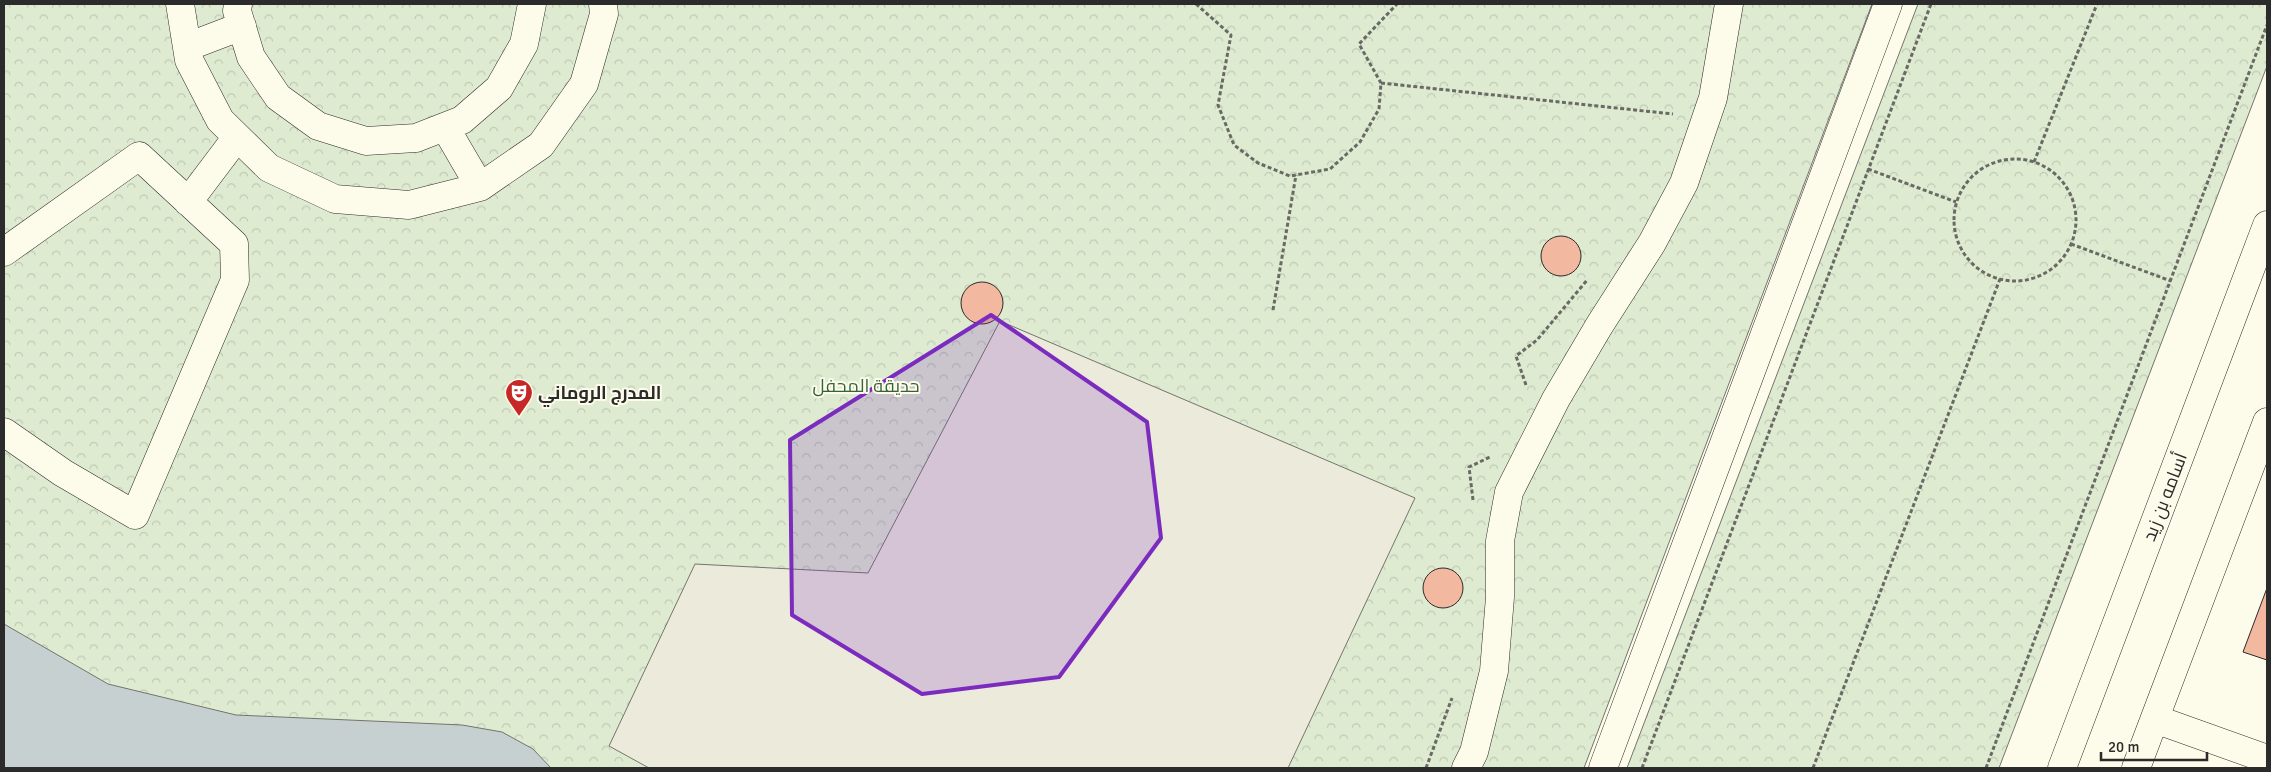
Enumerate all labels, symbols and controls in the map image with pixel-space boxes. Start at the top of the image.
park label: حديقة المحفل [812,375,920,397]
theatre icon: المدرج الروماني [504,378,534,417]
place label: المدرج الروماني [538,382,661,408]
street label: أسامه بن زيد [2138,450,2192,544]
scale bar [2101,730,2207,762]
text: 20 m [2108,738,2139,756]

